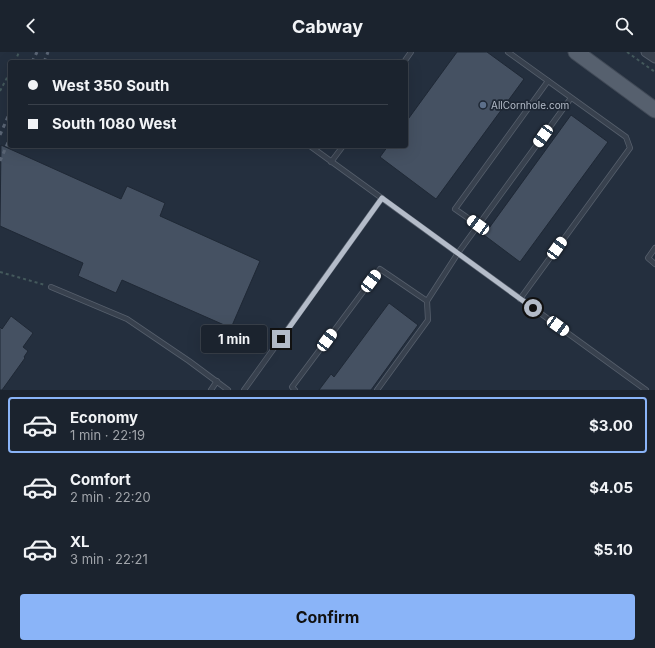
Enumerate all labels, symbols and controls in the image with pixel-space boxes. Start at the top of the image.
icon: back [20,15,42,37]
icon: search [613,15,635,37]
text: Cabway [292,16,363,37]
text: West 350 South [52,76,169,95]
place label: AllCornhole.com [491,99,569,111]
marker: AllCornhole.com [478,100,488,110]
text: South 1080 West [52,114,176,133]
car [531,123,555,149]
car [465,213,491,237]
car [545,235,569,261]
car [359,268,383,294]
route start [524,299,542,317]
car [545,314,571,338]
callout: 1 min [201,325,267,353]
car [315,327,339,353]
route end [272,330,290,348]
text: 1 min [218,331,250,347]
icon: car [22,407,58,443]
text: Economy [70,408,138,427]
text: $3.00 [589,416,633,435]
text: 1 min · 22:19 [70,427,145,443]
icon: car [22,469,58,505]
text: Comfort [70,470,131,489]
text: $4.05 [589,478,633,497]
text: 2 min · 22:20 [70,489,151,505]
icon: car [22,531,58,567]
text: XL [70,532,90,551]
text: $5.10 [594,540,633,559]
text: 3 min · 22:21 [70,551,148,567]
button: Confirm [20,594,635,640]

